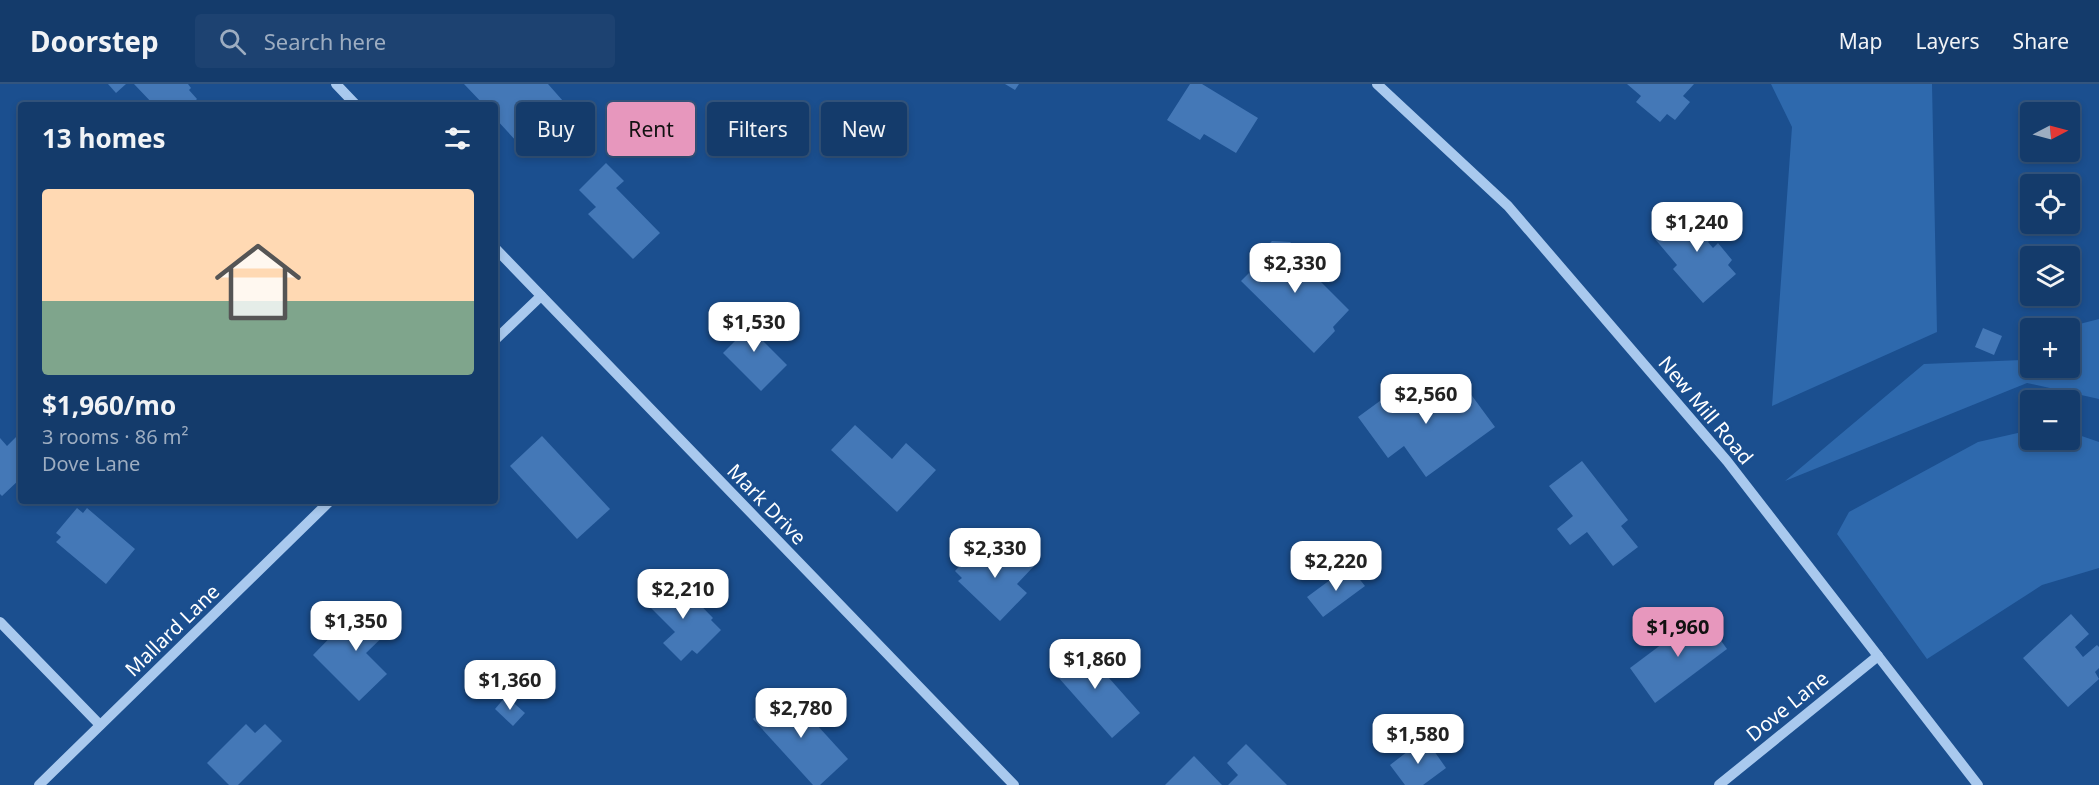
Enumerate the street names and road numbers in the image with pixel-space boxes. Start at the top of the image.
street label: New Mill Road [1653,350,1759,470]
street label: Mark Drive [722,458,812,550]
street label: Mallard Lane [119,578,225,682]
street label: Dove Lane [1740,665,1834,747]

